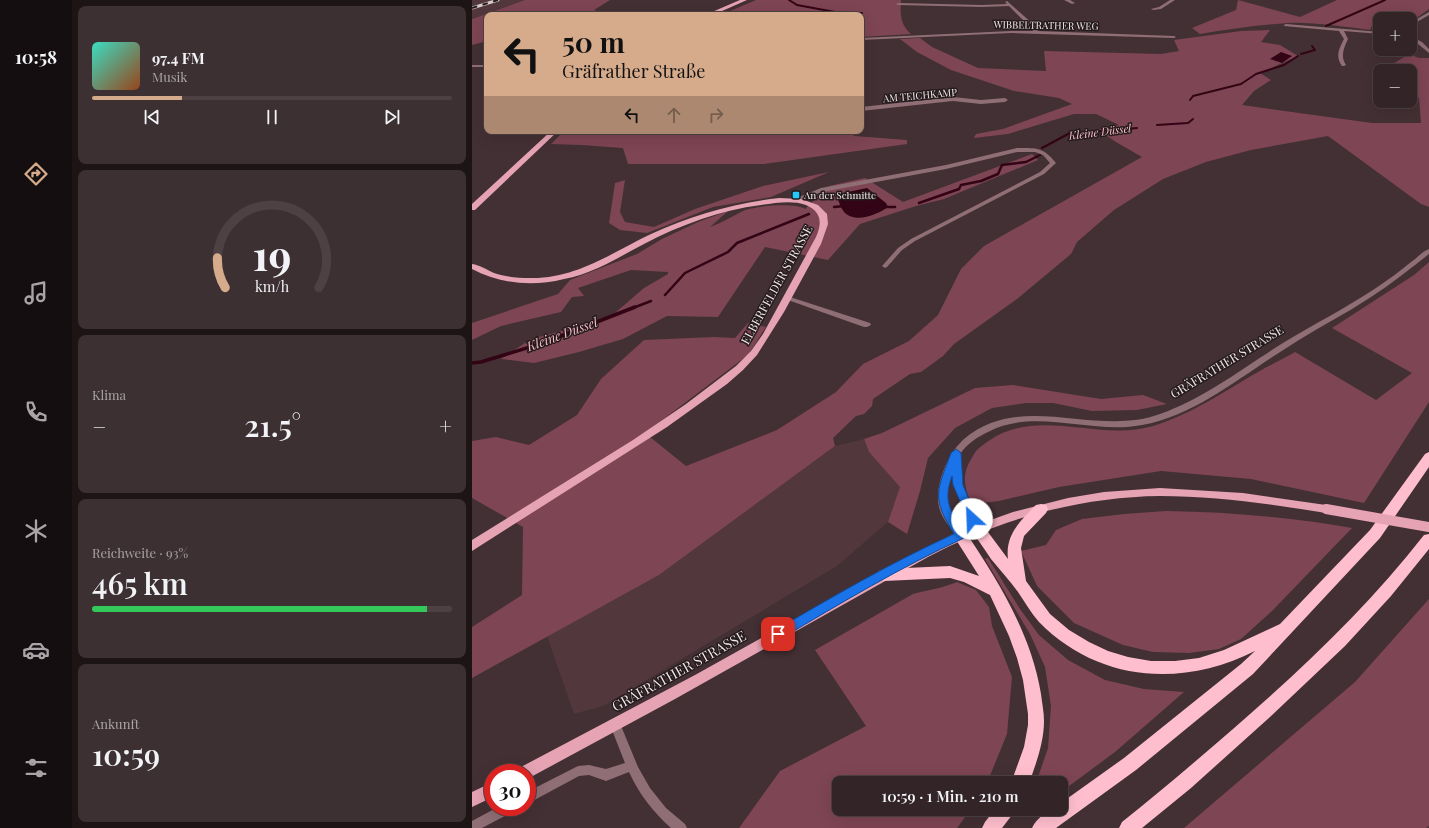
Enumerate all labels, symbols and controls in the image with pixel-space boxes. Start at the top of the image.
map controls [1373,12,1417,108]
button: + [1373,12,1417,56]
street label: WIBBELTRATHER WEG [992,17,1099,33]
text: 50 m [562,23,625,60]
icon: left [496,28,548,80]
text: 10:58 [15,45,57,69]
text: 97.4 FM [152,48,205,68]
text: Gräfrather Straße [562,59,705,83]
button: − [1373,64,1417,108]
text: Musik [152,68,188,85]
street label: AM TEICHKAMP [881,85,958,105]
icon: left [621,104,643,126]
icon: ahead [663,104,685,126]
icon: right [705,104,727,126]
icon: previous [141,106,163,128]
icon: pause [261,106,283,128]
icon: next [381,106,403,128]
water label: Kleine Düssel [1067,120,1133,143]
icon: directions [22,160,50,188]
place label: An der Schmitte [803,188,876,202]
marker: An der Schmitte [791,190,801,200]
street label: ELBERFELDER STRASSE [737,222,816,347]
text: 19 [253,225,291,280]
text: km/h [255,276,290,295]
icon: music [22,279,50,307]
water label: Kleine Düssel [523,312,601,355]
street label: GRÄFRATHER STRASSE [1167,321,1286,401]
text: Klima [92,386,126,403]
icon: phone [22,398,50,426]
text: 21.5° [244,405,301,445]
text: − [92,411,106,441]
text: + [439,411,452,441]
position arrow [951,498,993,540]
icon: climate [22,517,50,545]
text: Reichweite · 93% [92,544,188,561]
text: 465 km [92,563,188,603]
pin [761,617,795,651]
icon: arrive [767,623,789,645]
street label: GRÄFRATHER STRASSE [608,626,749,715]
icon: car [22,636,50,664]
text: Ankunft [92,715,139,732]
text: 10:59 [92,734,160,774]
icon: filters [22,754,50,782]
speed limit sign: 30 [484,764,536,816]
text: 10:59 · 1 Min. · 210 m [881,786,1019,806]

